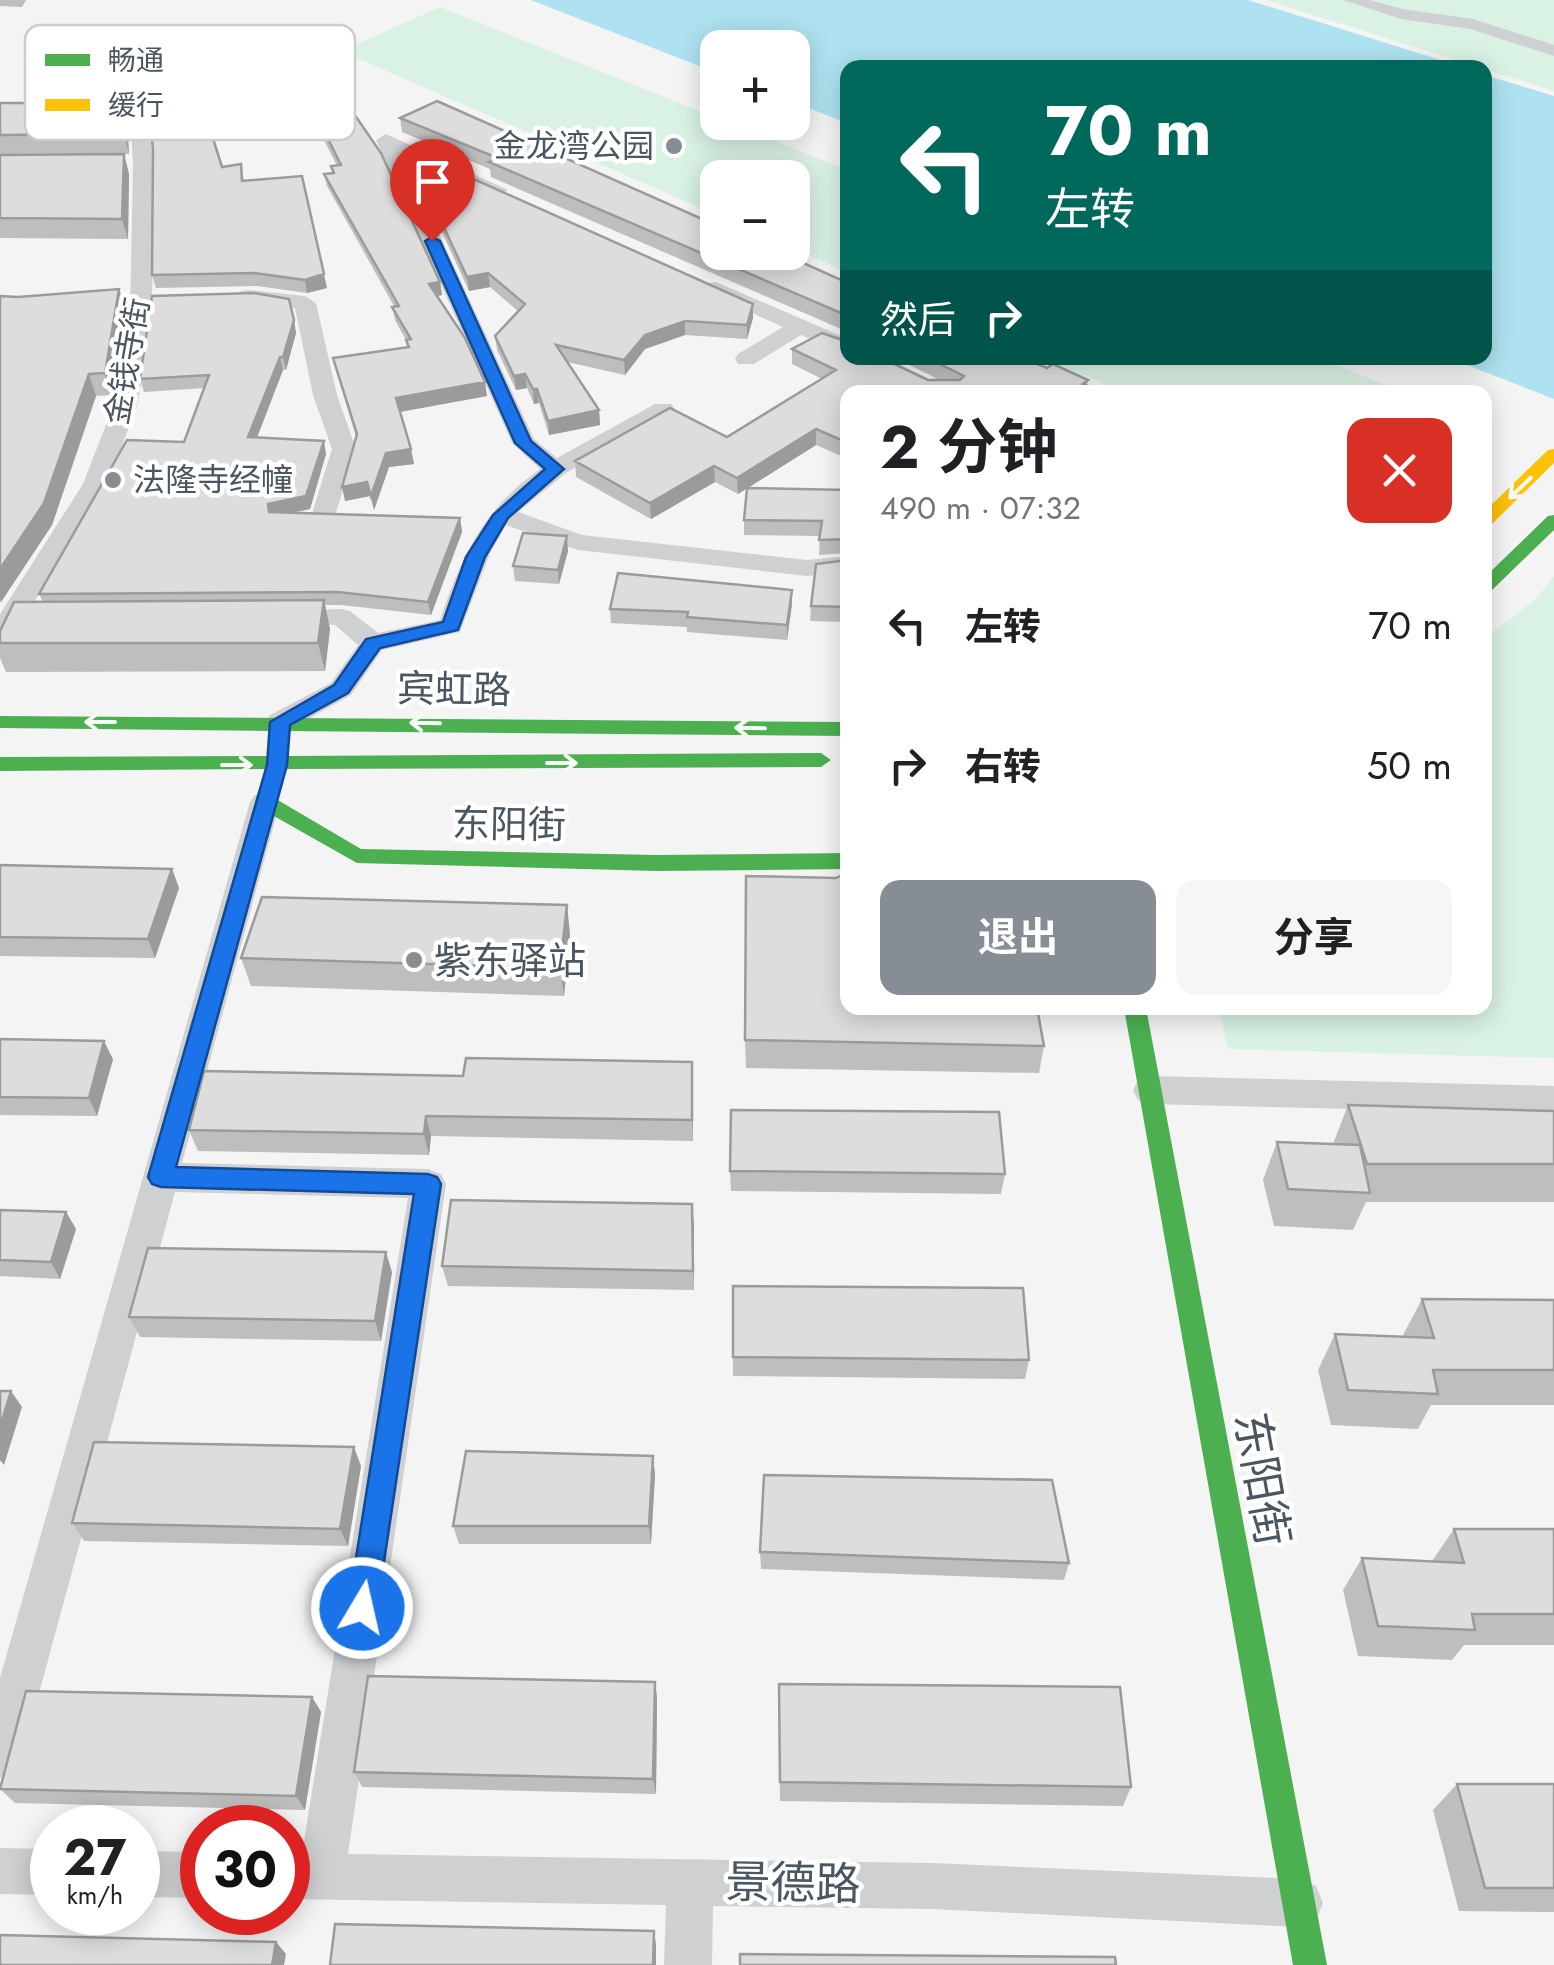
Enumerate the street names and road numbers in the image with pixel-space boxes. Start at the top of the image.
street label: 金钱寺街 [93,294,161,428]
street label: 宾虹路 [397,661,511,717]
street label: 东阳街 [452,796,566,852]
street label: 东阳街 [1218,1407,1306,1551]
street label: 景德路 [725,1849,861,1917]

